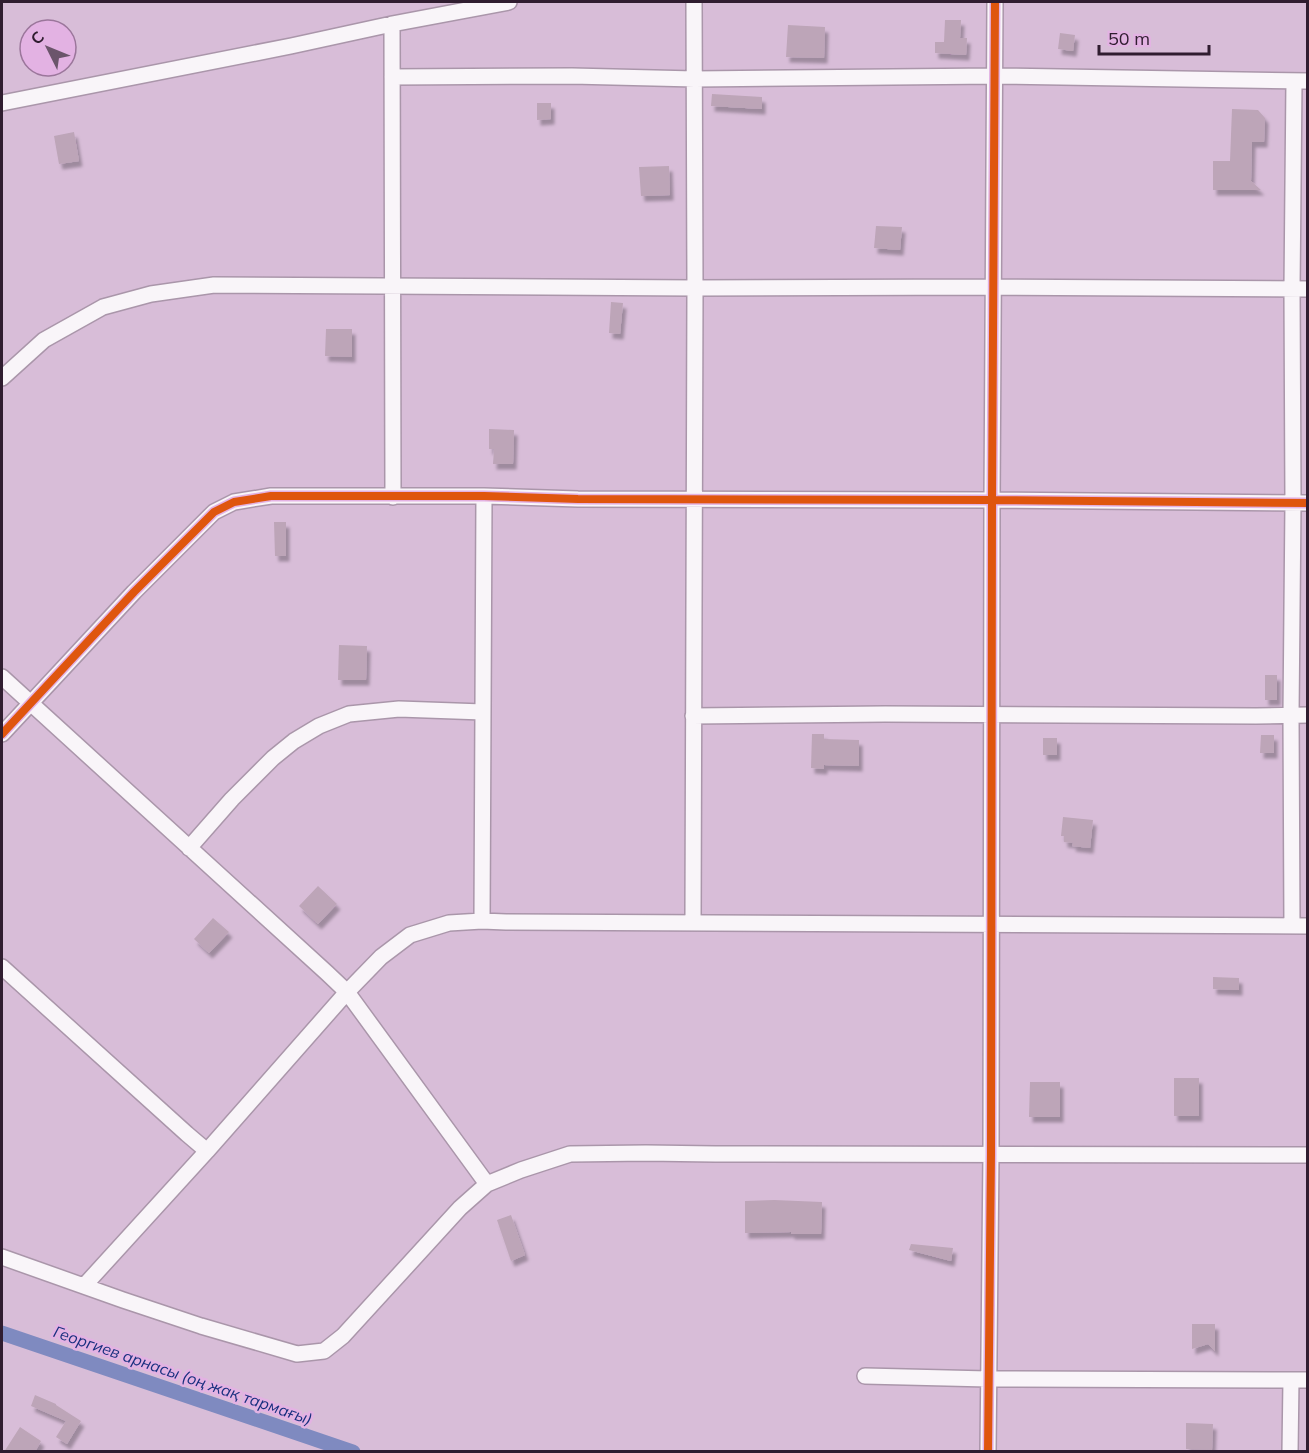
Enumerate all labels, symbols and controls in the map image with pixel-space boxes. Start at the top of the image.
north arrow [18,18,78,78]
scale bar [1099,18,1208,56]
text: С [26,27,48,49]
text: 50 m [1108,27,1150,50]
water label: Георгиев арнасы (оң жақ тармағы) [51,1321,315,1429]

